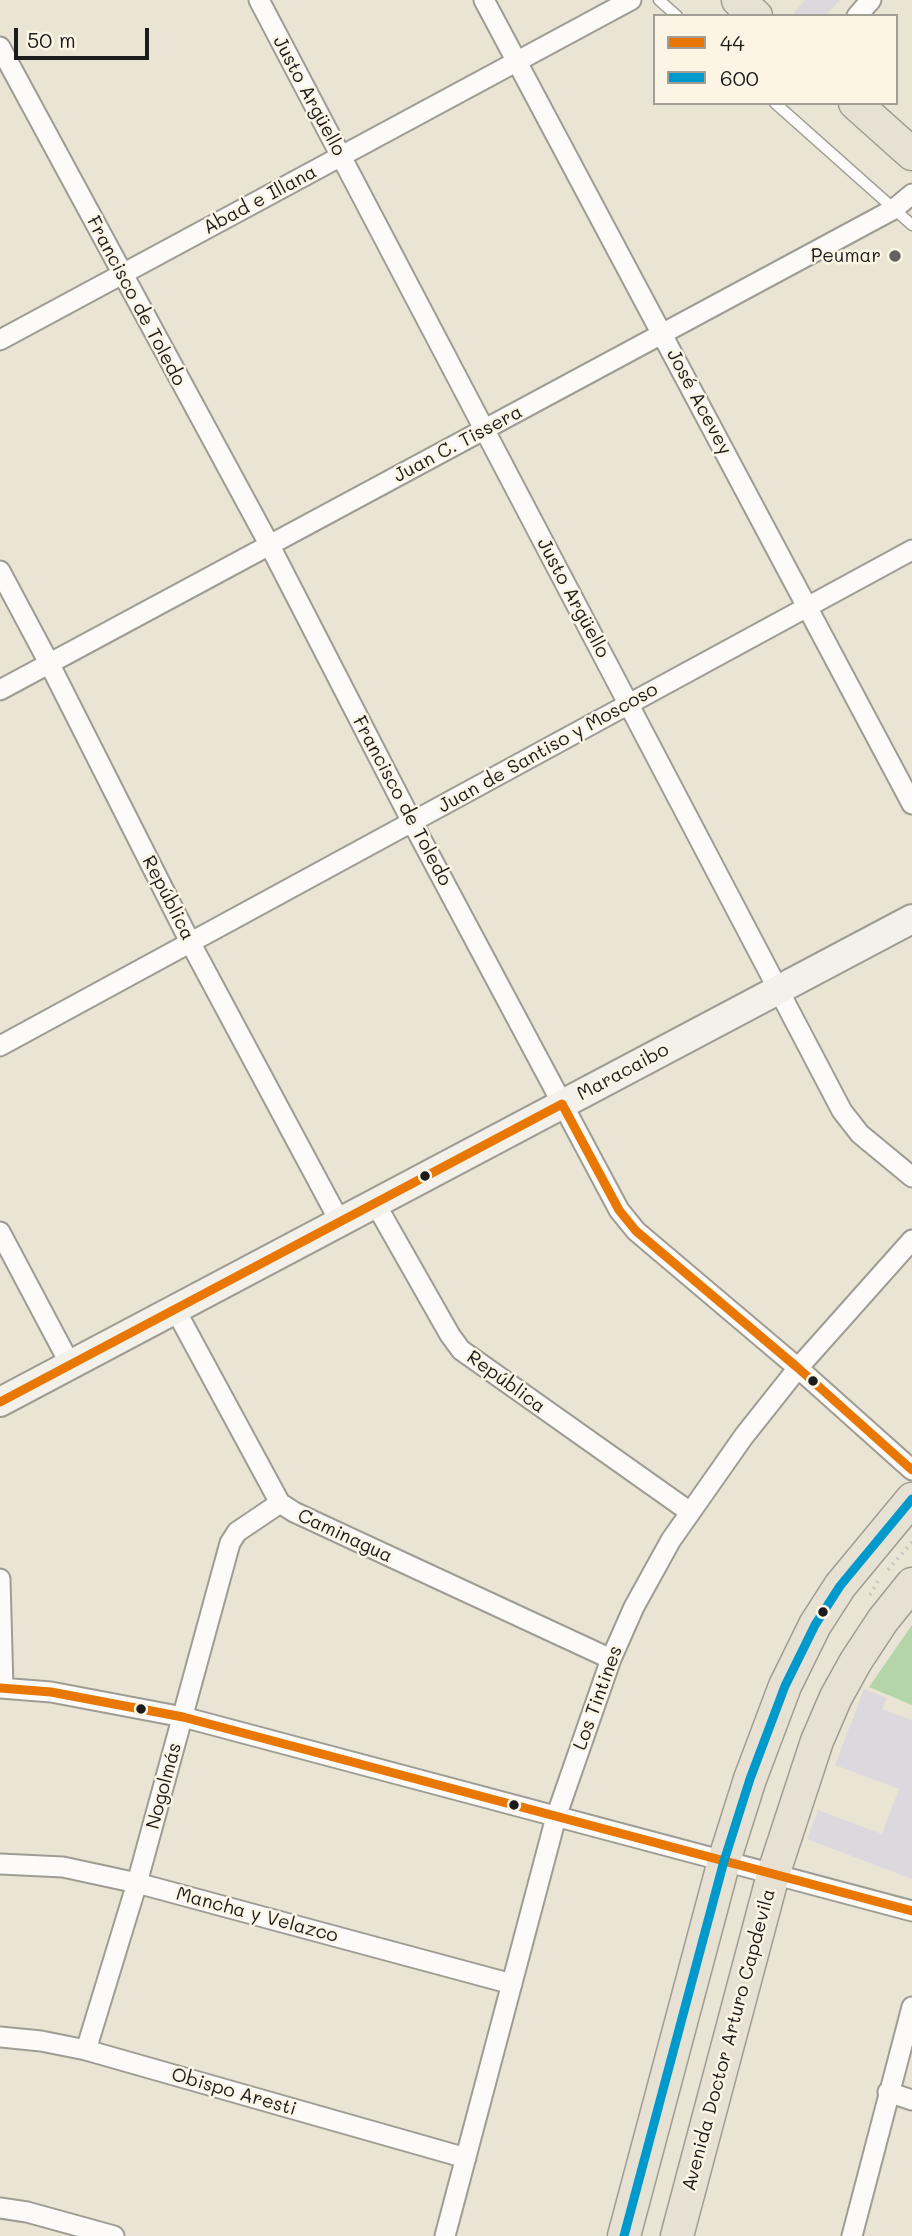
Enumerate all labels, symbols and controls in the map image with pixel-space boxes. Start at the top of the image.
scale bar [18,14,152,58]
legend [653,14,898,105]
text: 50 m [27,26,76,53]
text: 44 [720,29,745,56]
street label: Justo Argüello [268,32,350,160]
text: 600 [720,64,759,91]
street label: Abad e Illana [199,161,321,239]
street label: Francisco de Toledo [82,212,190,390]
place label: Peumar [811,245,881,267]
marker: Peumar [887,248,903,264]
street label: José Acevey [662,345,736,459]
street label: Juan C. Tissera [390,400,526,488]
street label: Justo Argüello [532,534,614,662]
street label: Juan de Santiso y Moscoso [434,678,662,818]
street label: Francisco de Toledo [348,712,456,890]
street label: República [137,852,199,944]
street label: Maracaibo [573,1038,673,1106]
unlabelled marker [418,1169,432,1183]
street label: República [462,1346,550,1418]
unlabelled marker [806,1374,820,1388]
street label: Caminagua [294,1504,396,1568]
unlabelled marker [816,1605,830,1619]
street label: Los Tintines [569,1643,627,1753]
unlabelled marker [134,1702,148,1716]
street label: Nogolmás [142,1740,186,1832]
unlabelled marker [507,1798,521,1812]
street label: Mancha y Velazco [173,1882,341,1948]
street label: Avenida Doctor Arturo Capdevila [678,1886,780,2194]
street label: Obispo Aresti [169,2063,299,2121]

